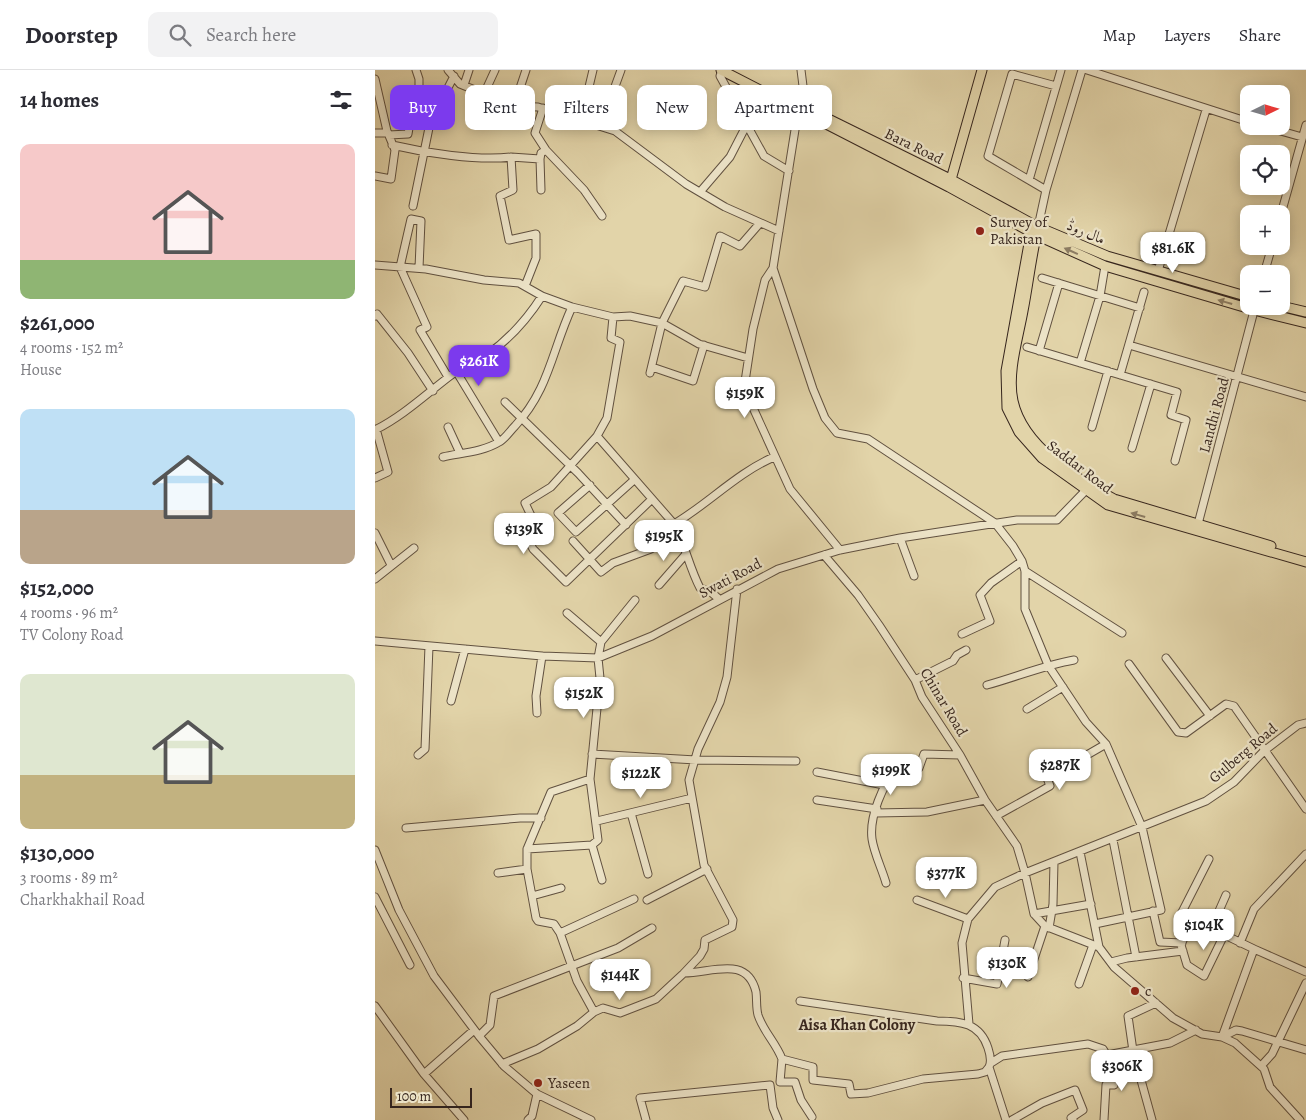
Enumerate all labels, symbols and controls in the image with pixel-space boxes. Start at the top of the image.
search box [148,12,498,57]
text: Doorstep [25,19,118,51]
icon: search [166,21,194,49]
text: Search here [206,22,296,48]
text: Map [1103,23,1136,47]
text: Layers [1164,23,1211,47]
text: Share [1239,23,1281,47]
chip: Buy [390,85,455,130]
chip: Rent [465,85,535,130]
chip: Filters [545,85,627,130]
chip: New [637,85,707,130]
chip: Apartment [717,85,832,130]
north arrow [1240,85,1290,135]
map controls [1240,85,1290,315]
text: 14 homes [20,86,99,114]
icon: filters [327,86,355,114]
street label: Bara Road [881,123,947,169]
button: locate [1240,145,1290,195]
icon: home [143,177,233,267]
button: + [1240,205,1290,255]
place label: Survey of Pakistan [990,212,1049,249]
street label: مال روڈ [1064,215,1108,249]
marker: Survey of Pakistan [974,225,986,237]
pin: $81.6K [1132,232,1214,274]
text: $81.6K [1151,237,1195,259]
one-way arrow [1064,247,1078,255]
button: − [1240,265,1290,315]
one-way arrow [1217,297,1232,305]
text: $261,000 [20,309,95,337]
text: 4 rooms · 152 m² [20,337,123,359]
pin: $261K [444,344,514,387]
text: $261K [460,350,498,372]
text: House [20,359,62,381]
street label: Landhi Road [1194,374,1234,455]
pin: $159K [710,376,780,419]
text: $159K [726,382,764,404]
street label: Saddar Road [1043,436,1118,499]
icon: home [143,442,233,532]
one-way arrow [1131,510,1146,518]
pin: $139K [489,512,559,555]
text: $139K [505,518,543,540]
pin: $195K [629,520,699,562]
text: $195K [645,525,683,547]
street label: Swati Road [695,553,766,603]
text: $152,000 [20,574,94,602]
text: 4 rooms · 96 m² [20,602,118,624]
text: TV Colony Road [20,624,123,646]
street label: Chinar Road [916,664,973,741]
pin: $152K [549,676,619,719]
text: $152K [565,682,603,704]
icon: home [143,707,233,797]
street label: Gulberg Road [1205,718,1282,787]
pin: $287K [1025,748,1095,791]
pin: $199K [856,754,926,796]
text: $287K [1040,754,1080,776]
pin: $122K [606,756,676,799]
text: $199K [872,759,910,781]
text: $122K [621,762,661,784]
text: $130,000 [20,839,94,867]
pin: $377K [911,856,981,899]
text: $377K [927,862,965,884]
text: 3 rooms · 89 m² [20,867,118,889]
text: Charkhakhail Road [20,889,145,911]
pin: $104K [1169,908,1239,951]
text: $104K [1184,914,1224,936]
pin: $130K [972,946,1042,989]
text: $130K [988,952,1026,974]
pin: $144K [585,958,655,1001]
text: $144K [601,964,639,986]
place label: c [1145,981,1151,1001]
marker: c [1129,985,1141,997]
district label: Aisa Khan Colony [798,1014,916,1036]
pin: $306K [1087,1050,1157,1092]
text: $306K [1102,1055,1142,1077]
place label: Yaseen [547,1073,590,1093]
marker: Yaseen [532,1077,544,1089]
scale bar [390,1085,473,1108]
text: 100 m [397,1087,431,1106]

